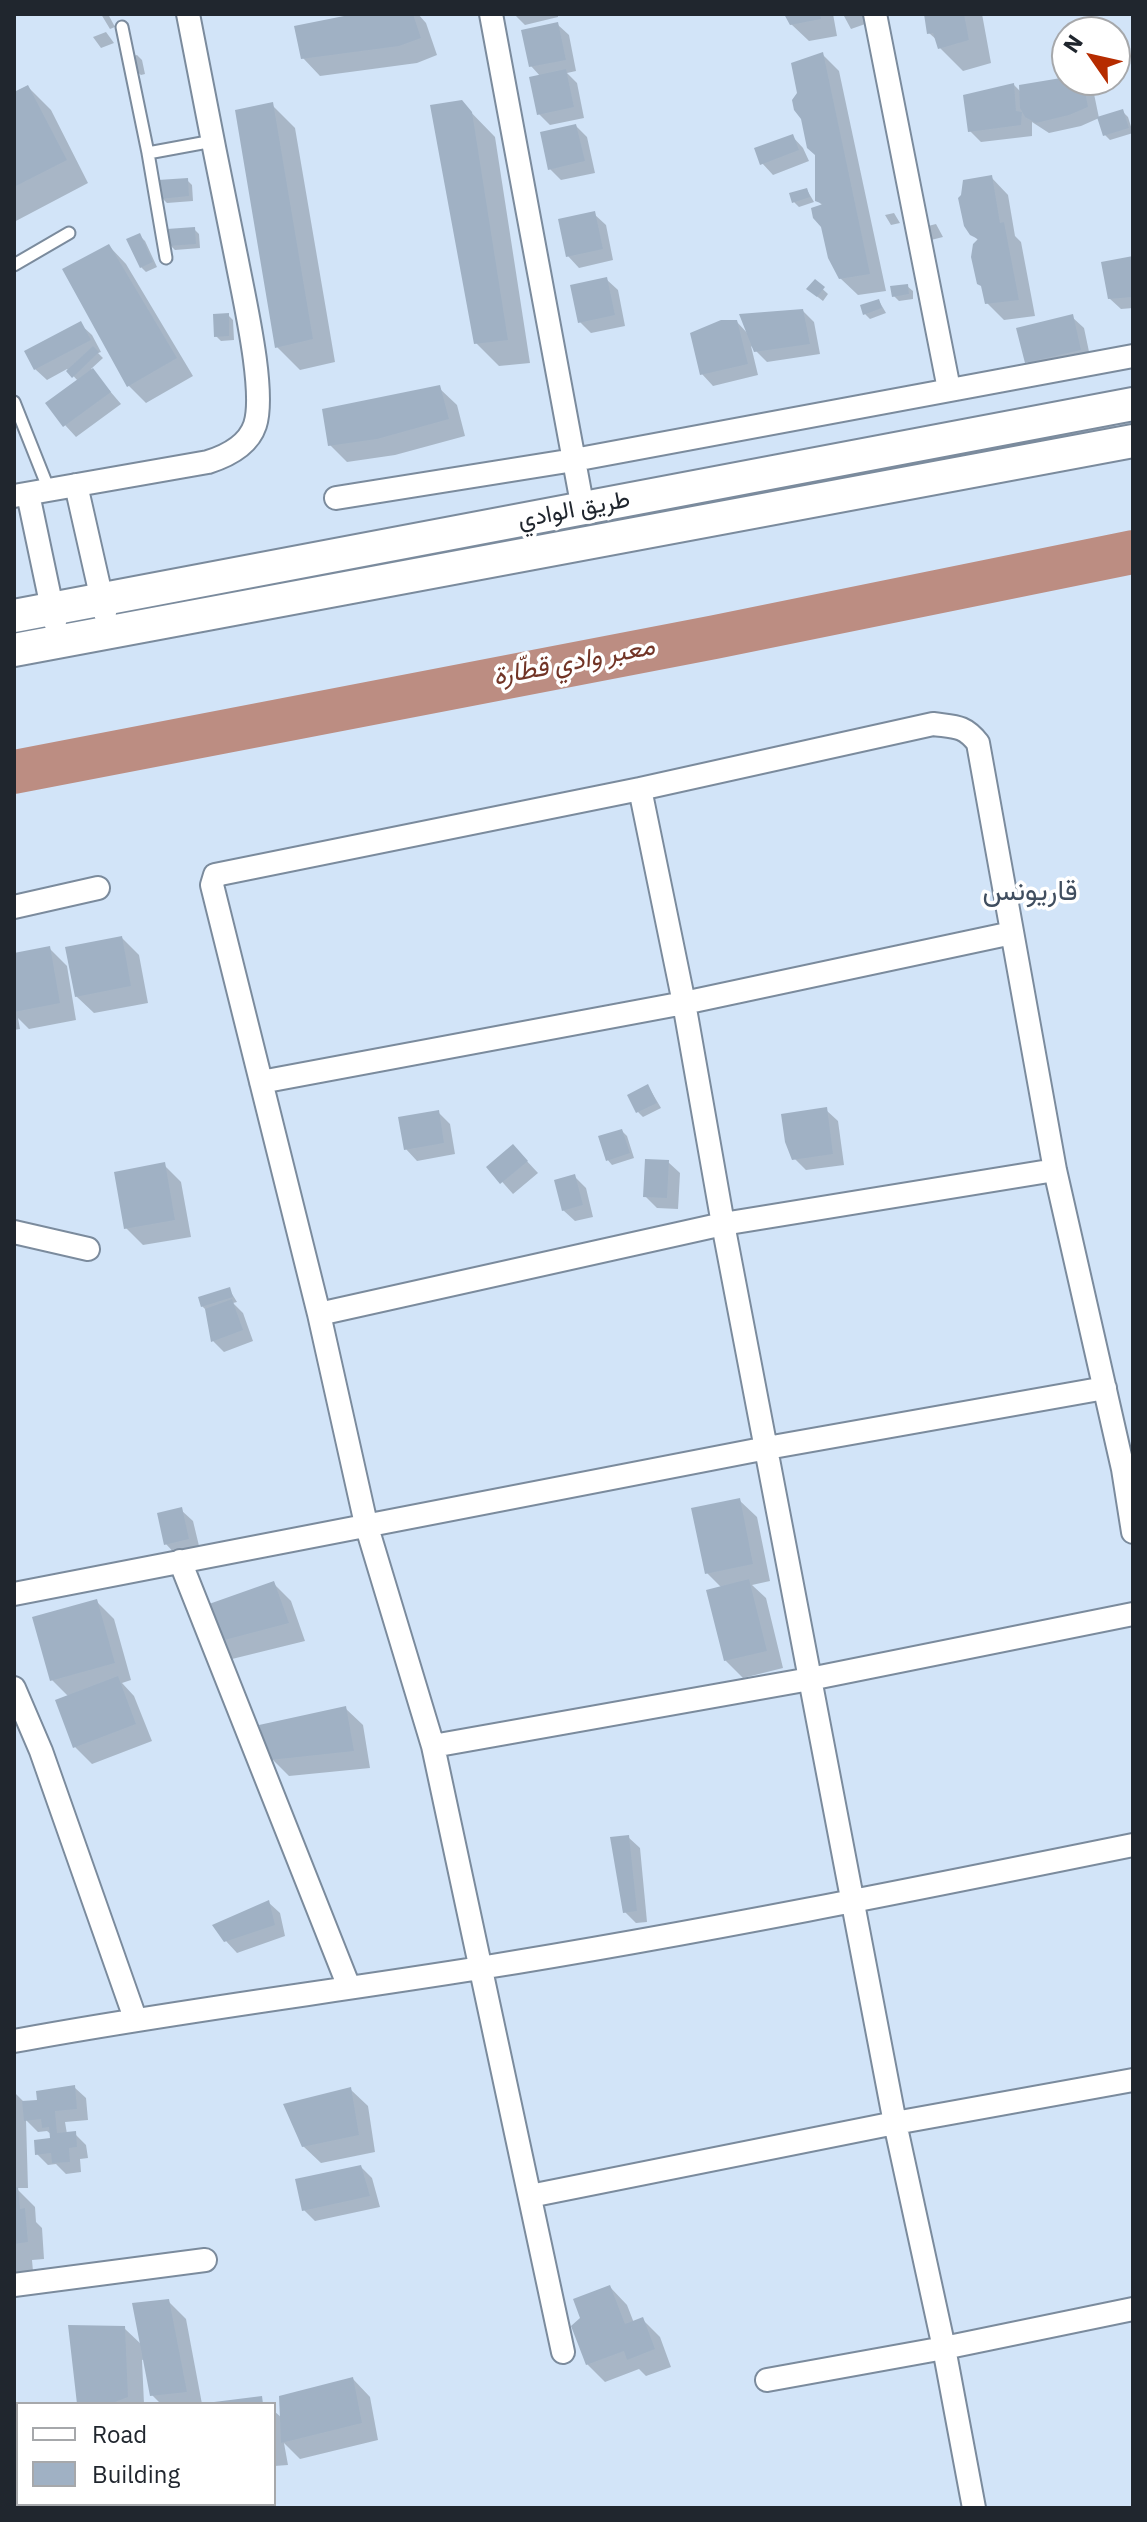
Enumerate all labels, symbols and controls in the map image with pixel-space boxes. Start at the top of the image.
north arrow [1051,16,1131,96]
text: N [1056,29,1089,58]
street label: طريق الوادي [515,485,633,535]
water label: معبر وادي قطّارة [491,631,657,693]
district label: قاريونس [982,875,1078,909]
legend [16,2402,276,2506]
text: Road [92,2418,147,2450]
text: Building [92,2458,180,2490]

